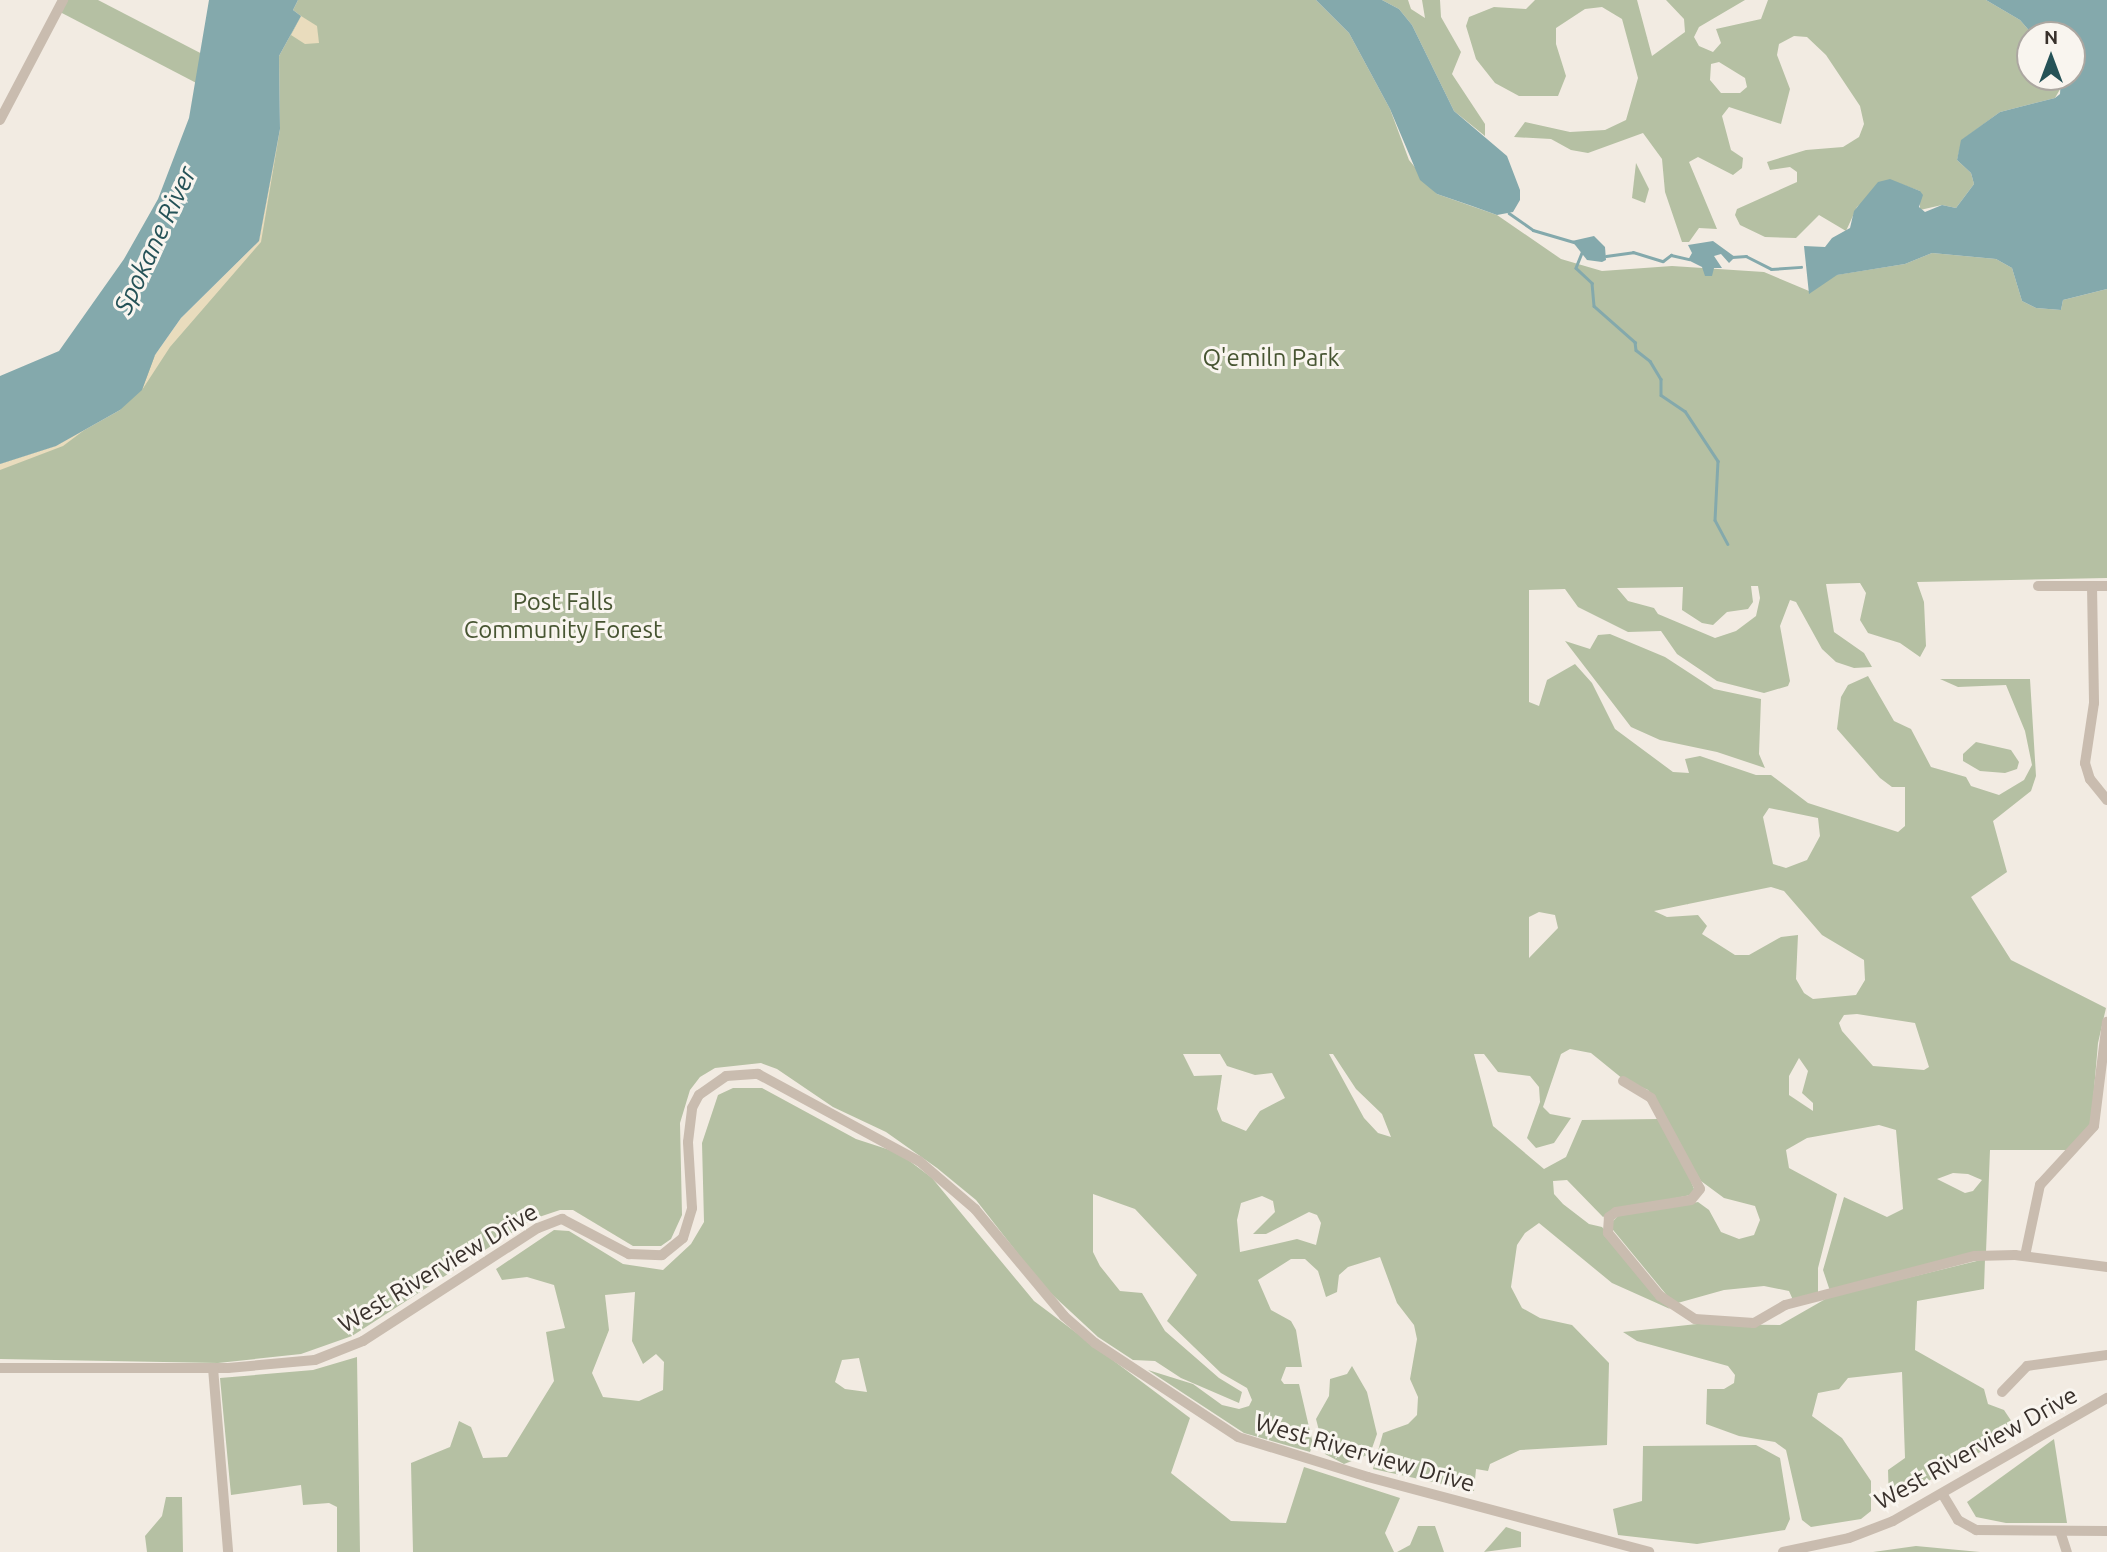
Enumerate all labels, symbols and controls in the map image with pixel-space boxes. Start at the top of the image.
north arrow [2016,21,2086,91]
text: N [2044,26,2058,48]
water label: Spokane River [107,161,203,319]
park label: Q'emiln Park [1202,344,1340,372]
park label: Post Falls Community Forest [464,588,662,644]
street label: West Riverview Drive [333,1197,543,1339]
street label: West Riverview Drive [1870,1380,2082,1516]
street label: West Riverview Drive [1252,1408,1478,1498]

